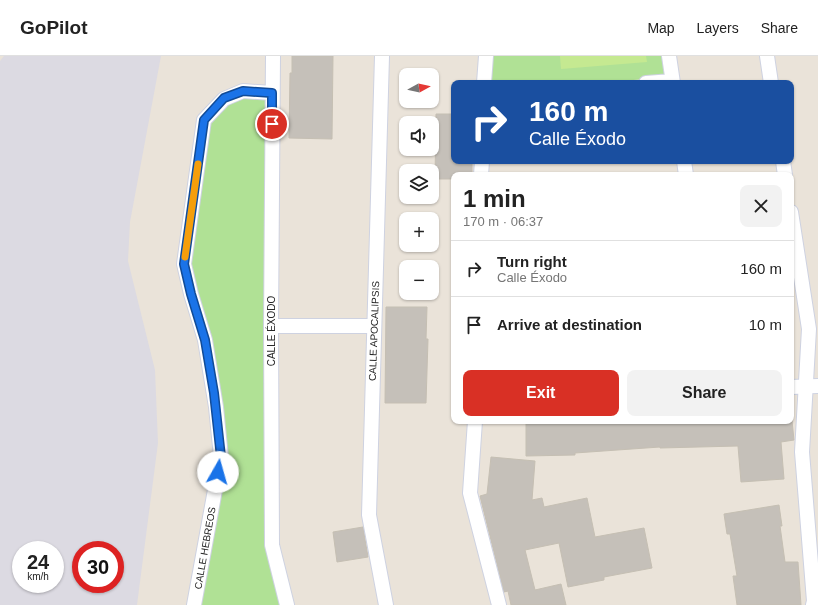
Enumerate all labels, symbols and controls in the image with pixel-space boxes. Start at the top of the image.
text: GoPilot [20,17,88,38]
text: Map [647,20,675,36]
text: Layers [697,20,739,36]
text: Share [761,20,798,36]
north arrow [399,68,439,108]
map controls [399,68,439,300]
icon: right [463,96,515,148]
text: 160 m [529,96,608,127]
pin [255,107,289,141]
icon: arrive [261,113,283,135]
button: sound [399,116,439,156]
text: Calle Éxodo [529,129,626,149]
button: layers [399,164,439,204]
text: 1 min [463,185,526,212]
button: close [740,185,782,227]
button: + [399,212,439,252]
text: 170 m · 06:37 [463,214,543,229]
text: Turn right [497,253,567,270]
icon: right [463,258,485,280]
button: − [399,260,439,300]
text: 160 m [740,260,782,277]
text: Calle Éxodo [497,270,567,285]
street label: CALLE APOCALIPSIS [367,280,381,381]
street label: CALLE ÉXODO [265,295,277,366]
icon: arrive [463,314,485,336]
text: Arrive at destination [497,316,642,333]
text: 10 m [749,316,782,333]
button: Exit [463,370,619,416]
button: Share [627,370,782,416]
position arrow [197,451,239,493]
street label: CALLE HEBREOS [192,506,218,590]
speed limit sign: 30 [72,541,124,593]
text: 24 [27,551,49,573]
text: km/h [27,571,49,582]

